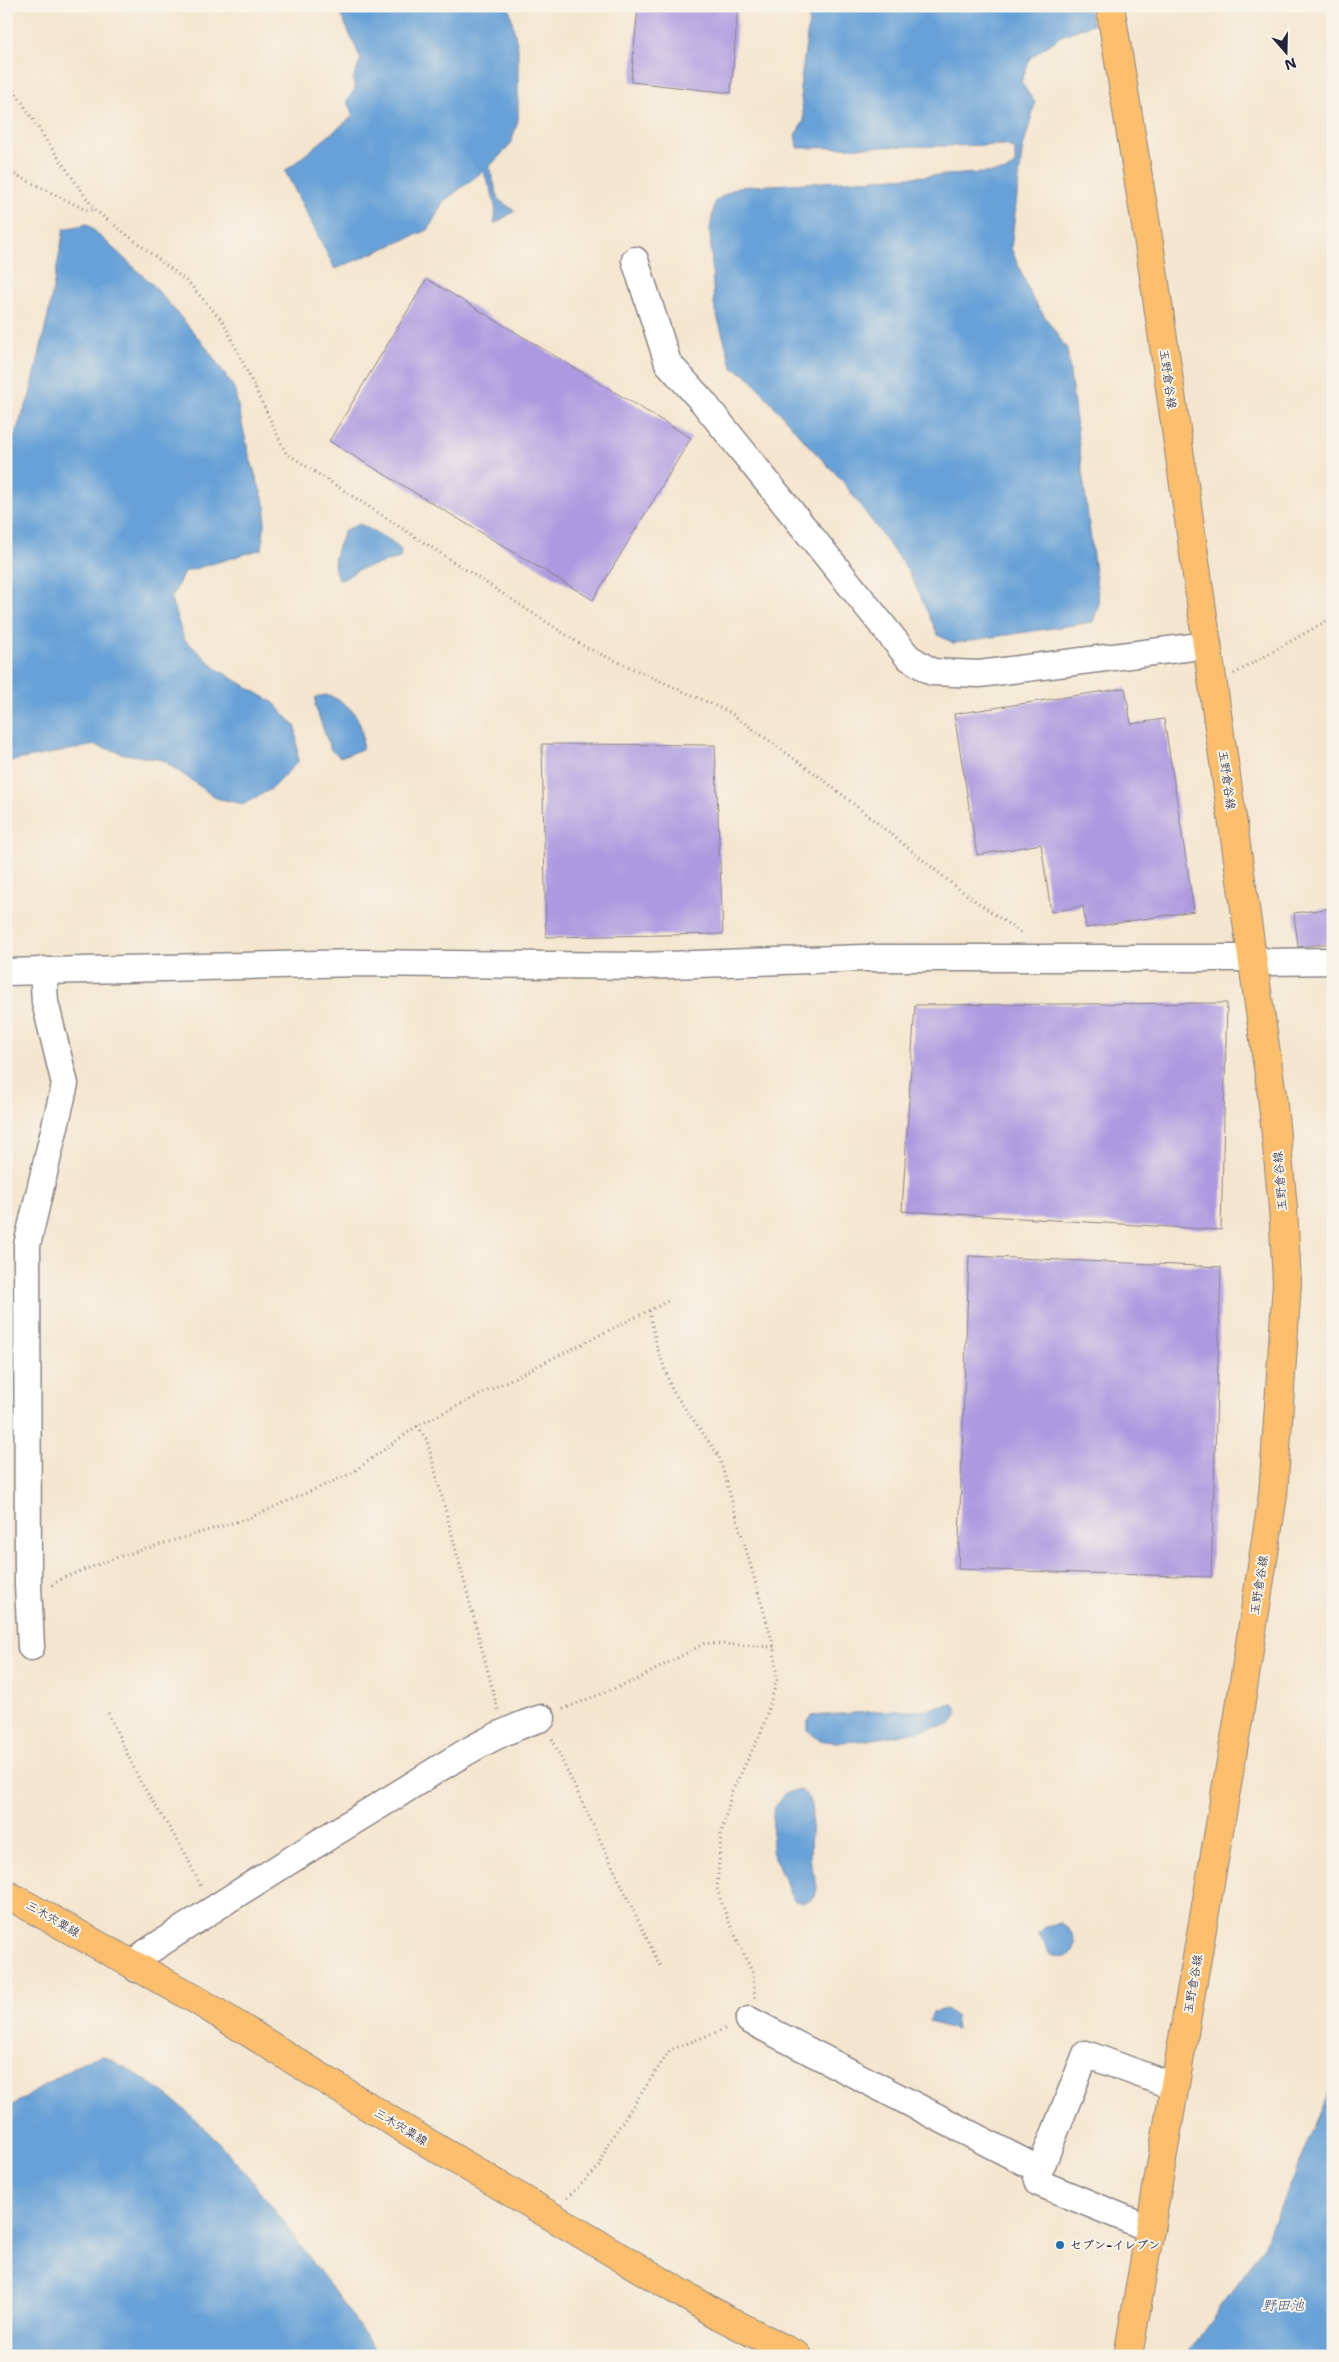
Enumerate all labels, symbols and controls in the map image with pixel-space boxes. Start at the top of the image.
north arrow [1262,28,1312,78]
text: N [1282,54,1299,75]
street label: 玉野倉谷線 [1156,348,1180,410]
street label: 玉野倉谷線 [1215,749,1239,811]
street label: 玉野倉谷線 [1269,1150,1291,1212]
street label: 玉野倉谷線 [1246,1554,1272,1616]
street label: 三木宍粟線 [23,1897,83,1941]
street label: 玉野倉谷線 [1180,1953,1206,2015]
street label: 三木宍粟線 [371,2105,431,2149]
place label: セブン-イレブン [1070,2237,1160,2253]
marker: セブン-イレブン [1054,2239,1066,2251]
water label: 野田池 [1262,2296,1305,2314]

